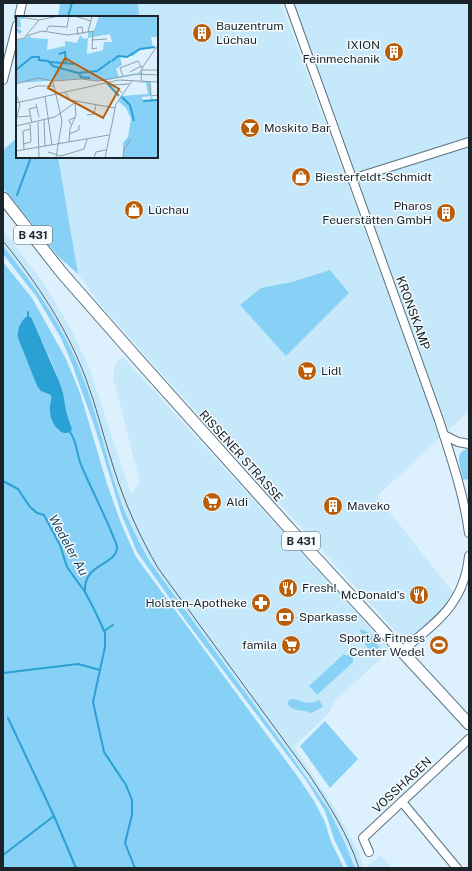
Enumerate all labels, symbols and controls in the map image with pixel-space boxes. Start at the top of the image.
inset map [16,16,158,158]
place label: Bauzentrum Lüchau [216,19,284,47]
building icon: Bauzentrum Lüchau [191,22,213,44]
place label: IXION Feinmechanik [302,38,380,66]
building icon: IXION Feinmechanik [383,41,405,63]
bar icon: Moskito Bar [239,117,261,139]
place label: Moskito Bar [264,121,331,135]
shop icon: Biesterfeldt-Schmidt [290,166,312,188]
place label: Biesterfeldt-Schmidt [315,170,432,184]
shop icon: Lüchau [123,199,145,221]
place label: Pharos Feuerstätten GmbH [322,199,432,227]
building icon: Pharos Feuerstätten GmbH [435,202,457,224]
place label: Lüchau [148,203,189,217]
road number: B 431 [14,226,52,244]
street label: KRONSKAMP [393,274,433,352]
supermarket icon: Lidl [296,360,318,382]
place label: Lidl [321,364,342,378]
street label: RISSENER STRASSE [196,408,286,504]
supermarket icon: Aldi [201,491,223,513]
place label: Aldi [226,495,248,509]
building icon: Maveko [322,495,344,517]
place label: Maveko [347,499,390,513]
water label: Wedeler Au [46,512,92,578]
road number: B 431 [282,532,320,550]
restaurant icon: Fresh! [277,577,299,599]
place label: Fresh! [302,581,336,595]
restaurant icon: McDonald's [408,584,430,606]
place label: McDonald's [341,588,405,602]
pharmacy icon: Holsten-Apotheke [250,592,272,614]
place label: Holsten-Apotheke [145,596,247,610]
bank icon: Sparkasse [274,606,296,628]
place label: Sparkasse [299,610,358,624]
place label: Sport & Fitness Center Wedel [339,631,425,659]
supermarket icon: famila [280,634,302,656]
sports icon: Sport & Fitness Center Wedel [428,634,450,656]
place label: famila [242,638,277,652]
street label: VOSSHAGEN [370,754,434,816]

